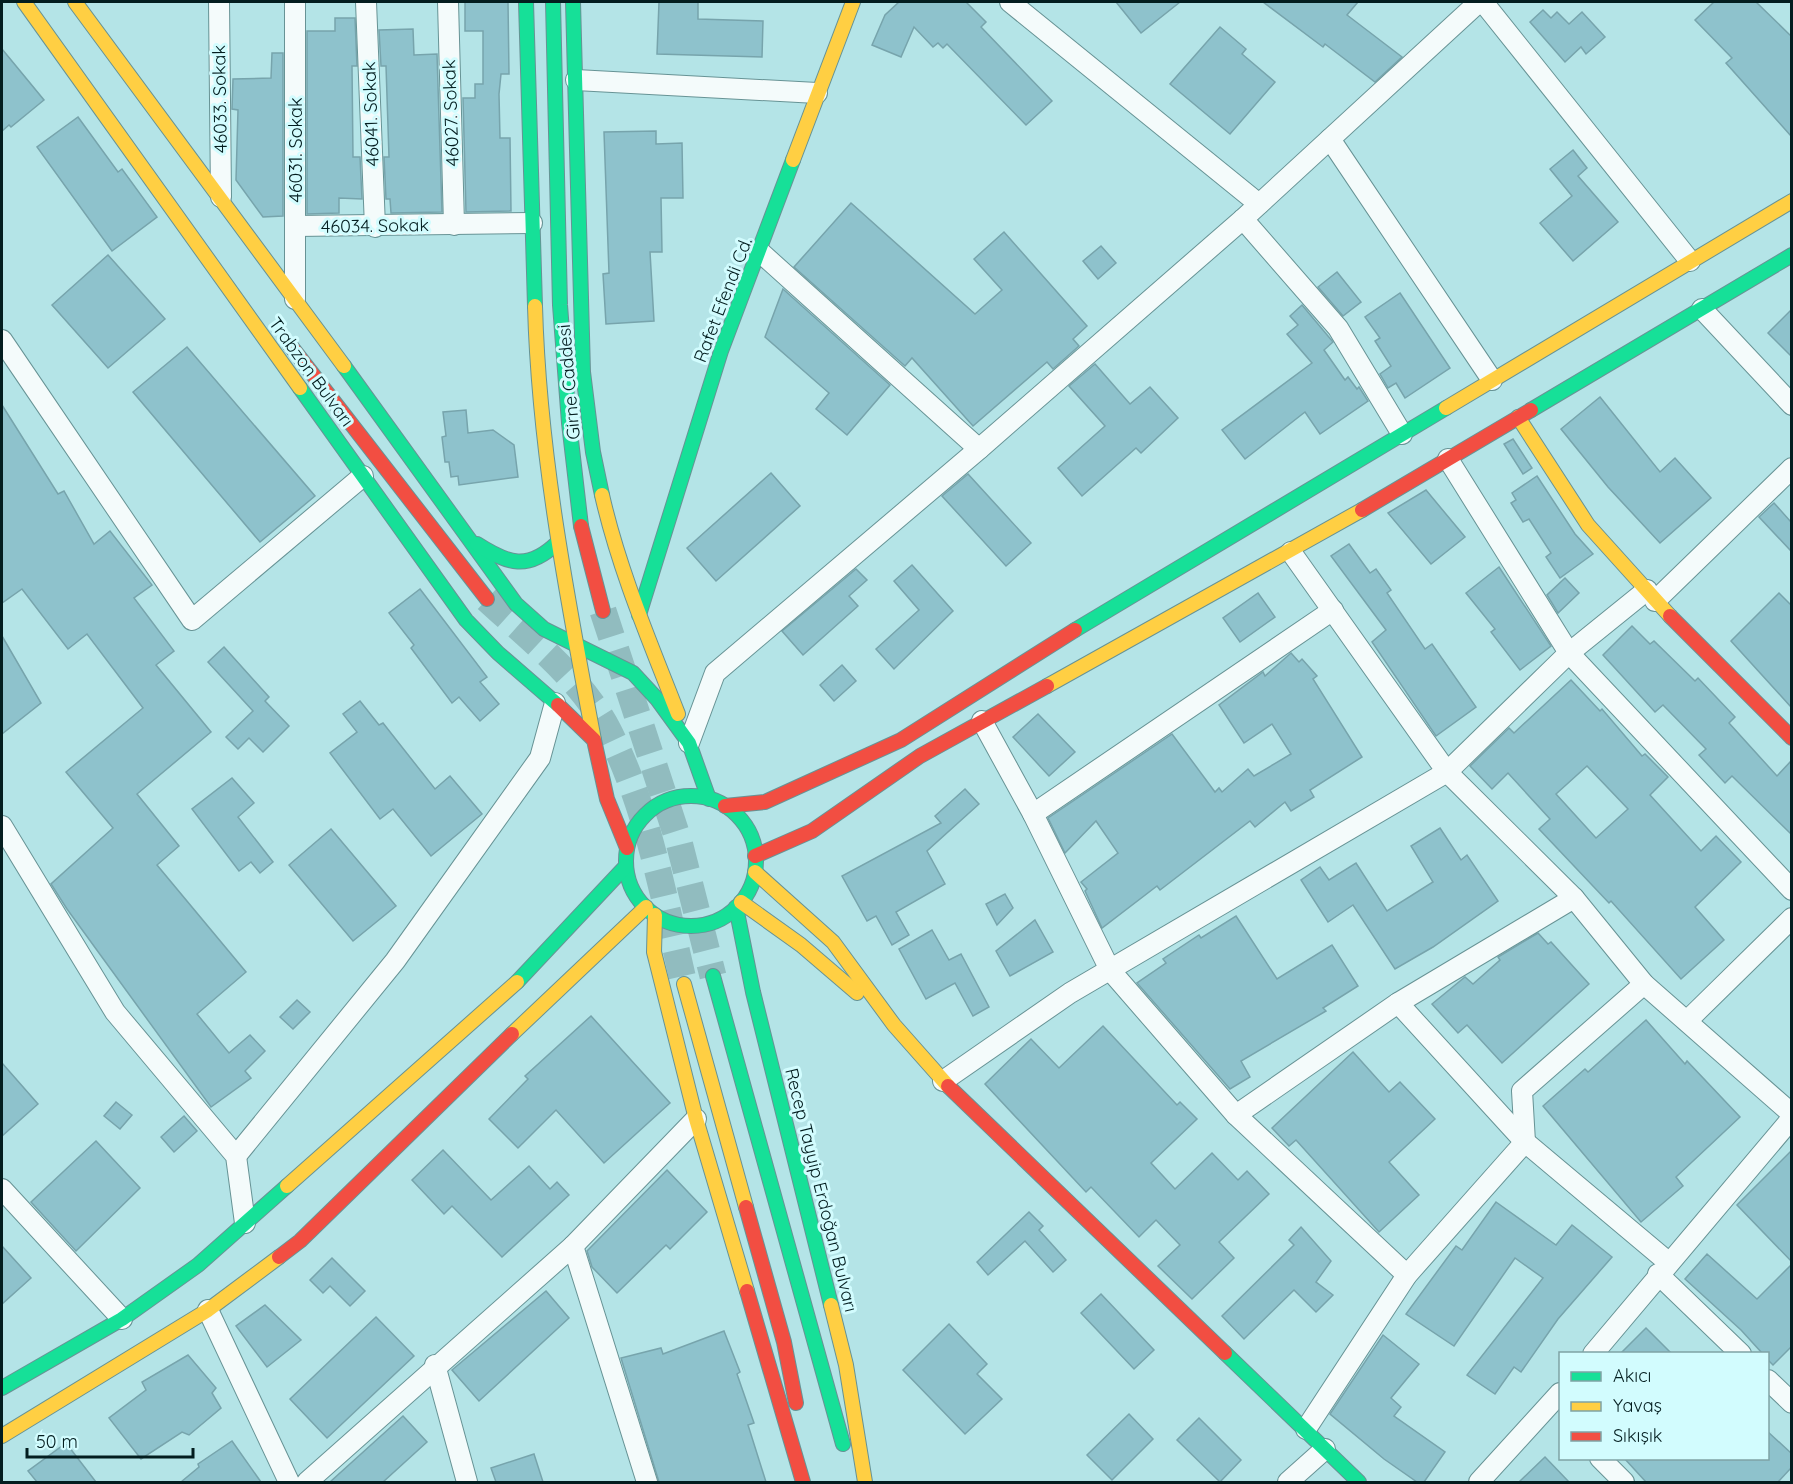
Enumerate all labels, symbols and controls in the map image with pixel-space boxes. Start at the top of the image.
street label: 46033. Sokak [207,45,232,153]
street label: 46027. Sokak [437,59,464,167]
street label: 46041. Sokak [357,61,384,167]
street label: 46031. Sokak [284,97,307,203]
street label: 46034. Sokak [321,213,429,238]
street label: Rafet Efendi Cd. [688,234,757,366]
street label: Trabzon Bulvarı [264,313,359,431]
street label: Girne Caddesi [552,323,585,441]
street label: Recep Tayyip Erdoğan Bulvarı [780,1066,863,1314]
legend [1559,1352,1769,1460]
text: Akıcı [1613,1364,1651,1387]
text: Yavaş [1613,1394,1662,1417]
scale bar [27,1421,194,1459]
text: Sıkışık [1613,1424,1662,1447]
text: 50 m [36,1430,78,1453]

